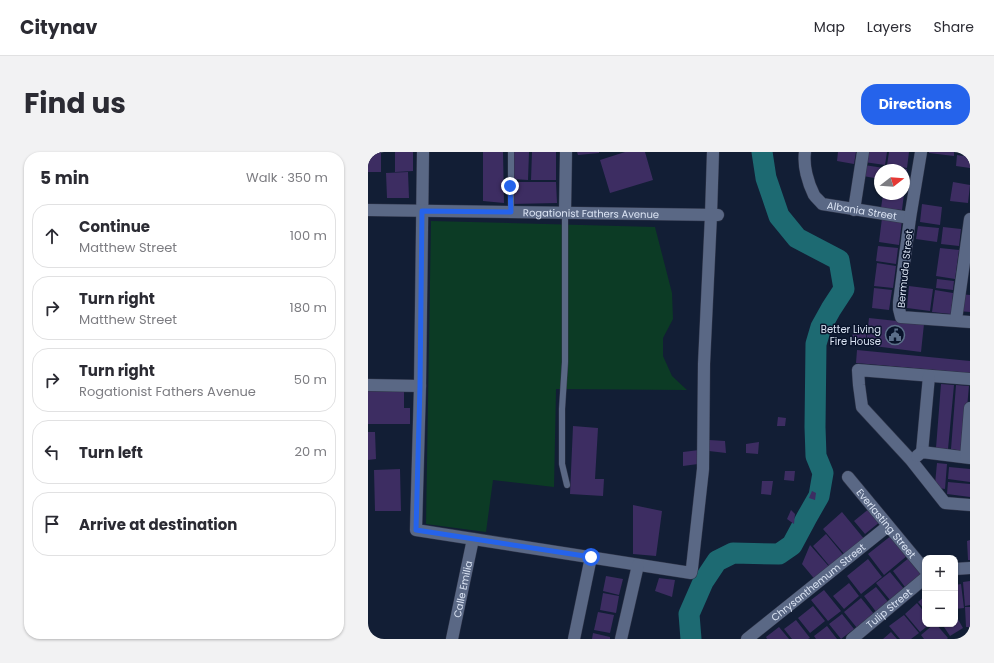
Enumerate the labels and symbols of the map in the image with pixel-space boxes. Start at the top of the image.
north arrow [874,164,910,200]
route end [501,177,519,195]
street label: Albania Street [826,197,898,223]
street label: Rogationist Fathers Avenue [523,205,659,222]
street label: Bermuda Street [893,229,917,309]
place label: Better Living Fire House [821,322,881,349]
public building icon: Better Living Fire House [884,324,906,346]
street label: Everlasting Street [853,485,920,562]
street label: Chrysanthemum Street [768,539,869,625]
route start [582,548,600,566]
street label: Calle Emilia [449,559,476,619]
street label: Tulip Street [863,584,915,632]

